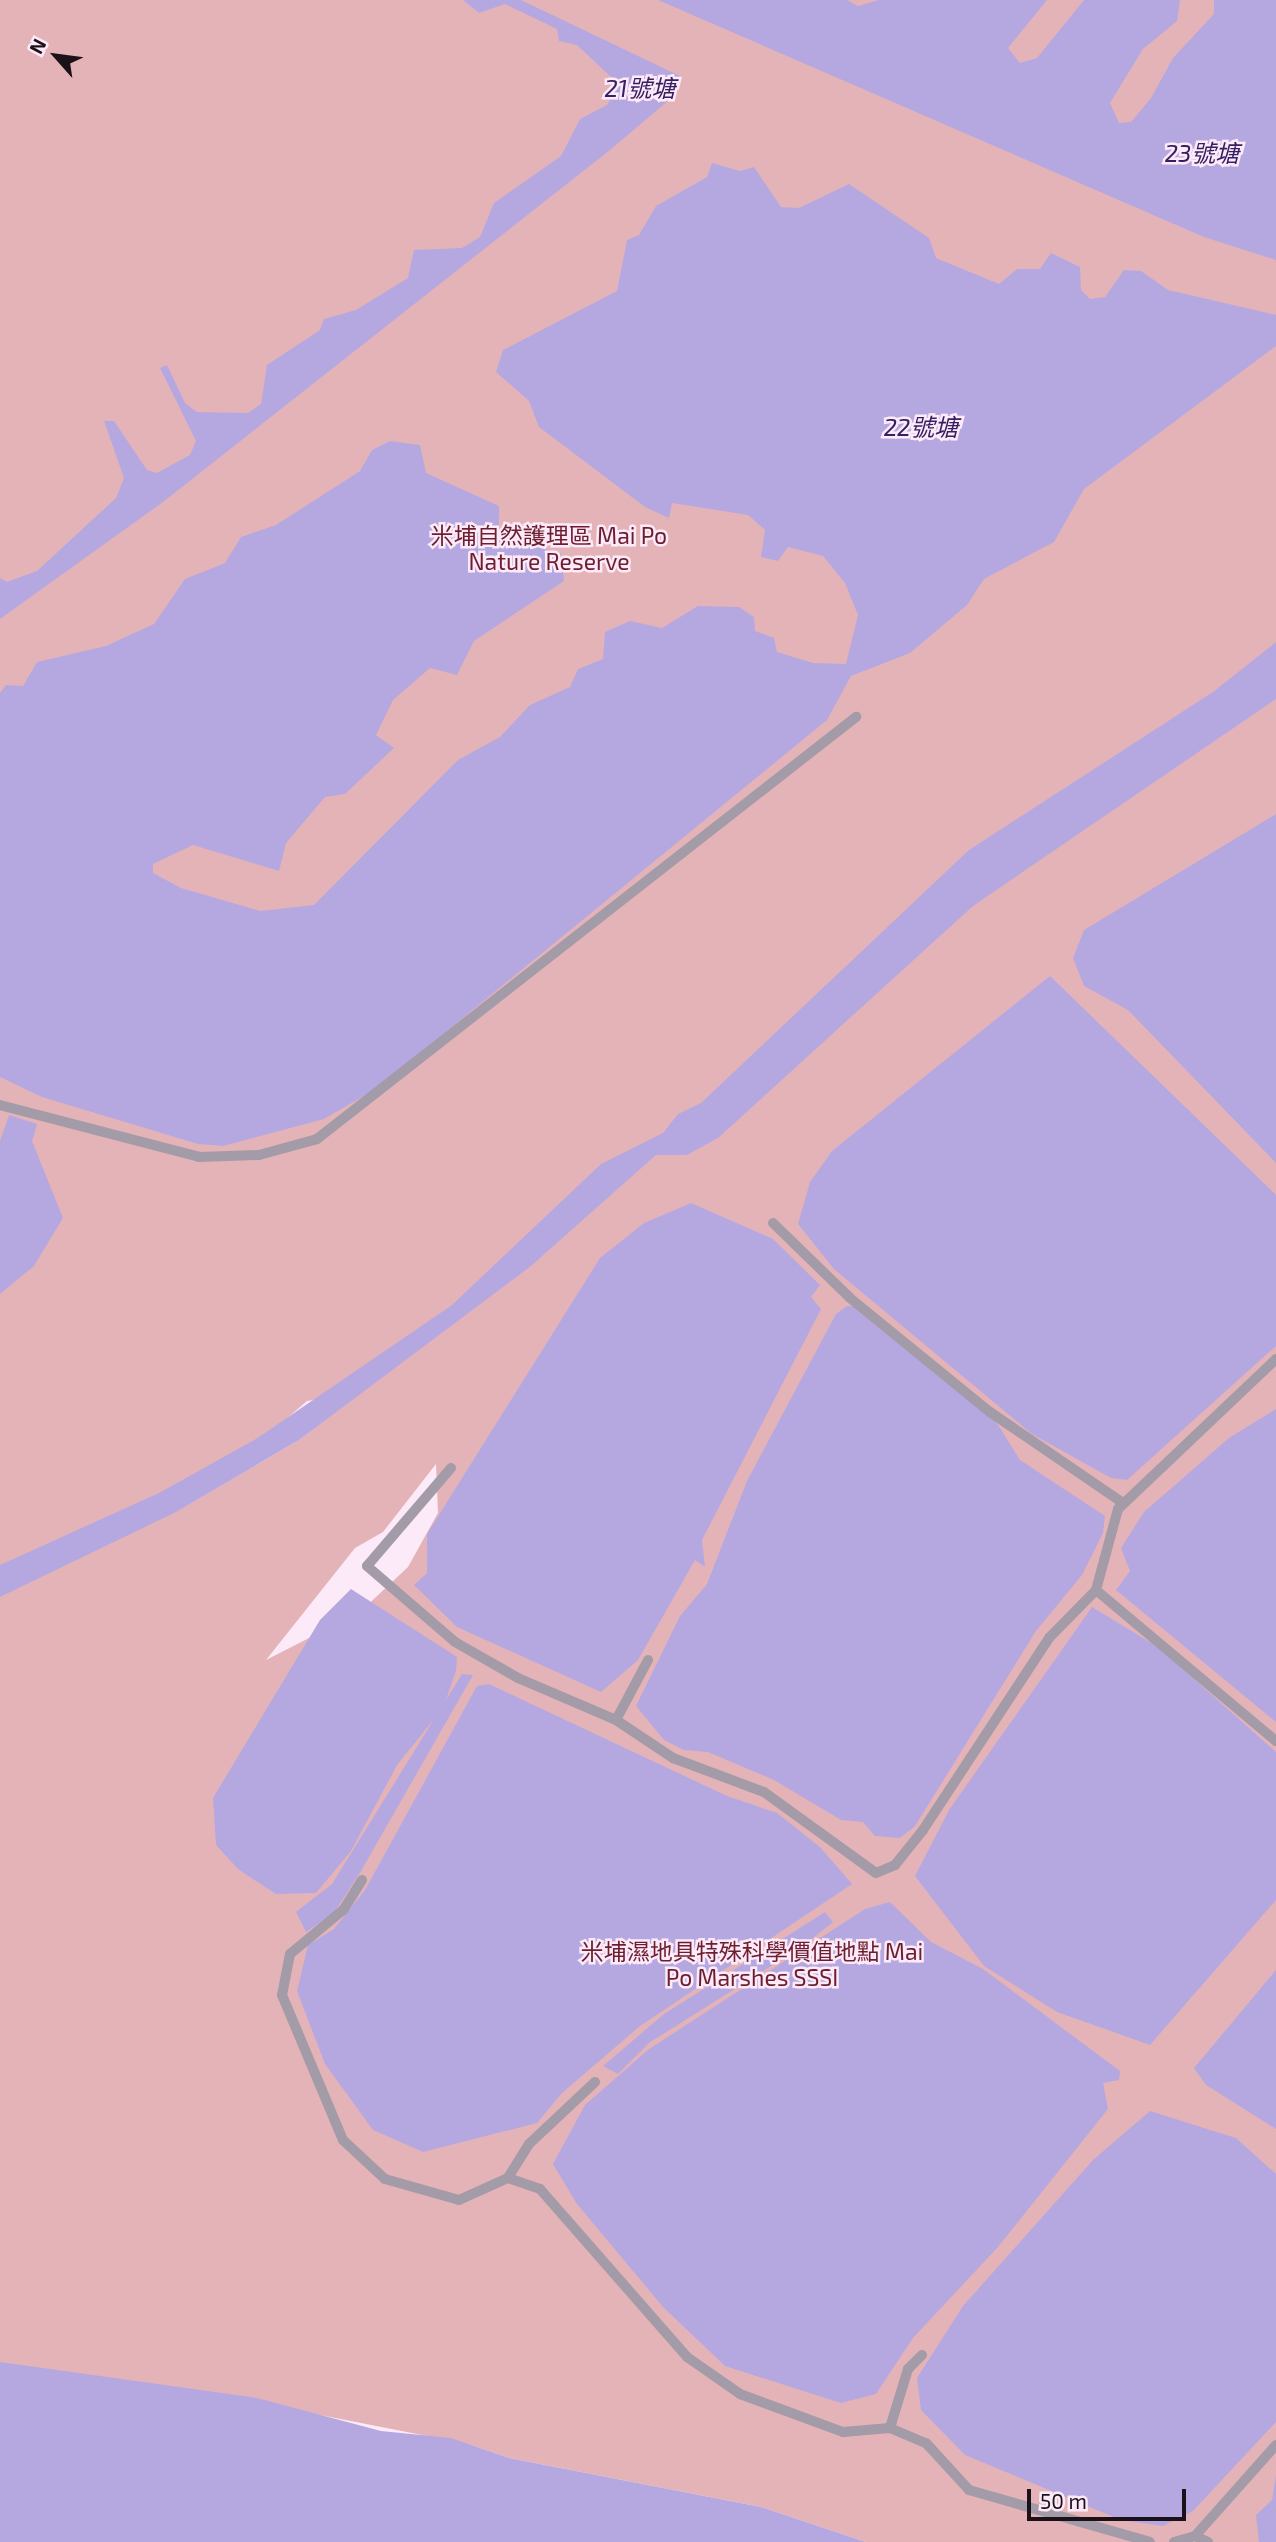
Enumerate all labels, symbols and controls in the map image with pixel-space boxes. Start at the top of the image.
north arrow [21,21,91,91]
text: N [24,34,50,57]
water label: 21號塘 [605,74,675,102]
water label: 23號塘 [1165,139,1239,167]
water label: 22號塘 [884,413,958,441]
park label: 米埔自然護理區 Mai Po Nature Reserve [431,521,667,575]
park label: 米埔濕地具特殊科學價值地點 Mai Po Marshes SSSI [581,1937,923,1991]
scale bar [1031,2476,1190,2520]
text: 50 m [1040,2488,1087,2513]

